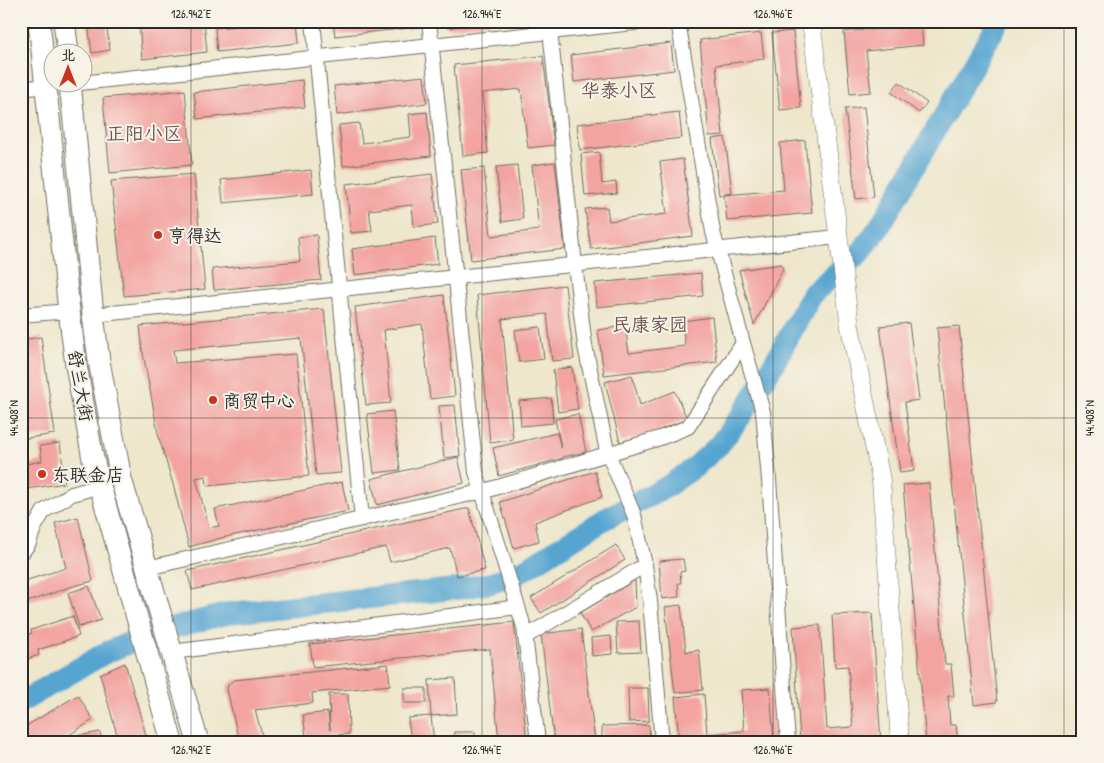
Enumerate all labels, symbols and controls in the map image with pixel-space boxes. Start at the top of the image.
text: 126.942°E [171,5,212,22]
text: 126.944°E [463,5,502,22]
text: 126.946°E [753,5,793,22]
north arrow [42,42,92,92]
text: 北 [61,45,75,64]
district label: 华泰小区 [581,77,657,103]
district label: 正阳小区 [106,120,182,146]
place label: 亨得达 [168,223,222,248]
marker: 亨得达 [152,229,164,241]
district label: 民康家园 [612,311,688,337]
street label: 舒兰大街 [62,348,100,424]
place label: 商贸中心 [223,388,295,413]
marker: 商贸中心 [207,394,219,406]
text: 44.408°N [5,400,22,436]
text: 44.408°N [1081,400,1098,436]
place label: 东联金店 [52,462,124,487]
marker: 东联金店 [36,468,48,480]
text: 126.942°E [171,741,212,758]
text: 126.944°E [463,741,502,758]
text: 126.946°E [753,741,793,758]

